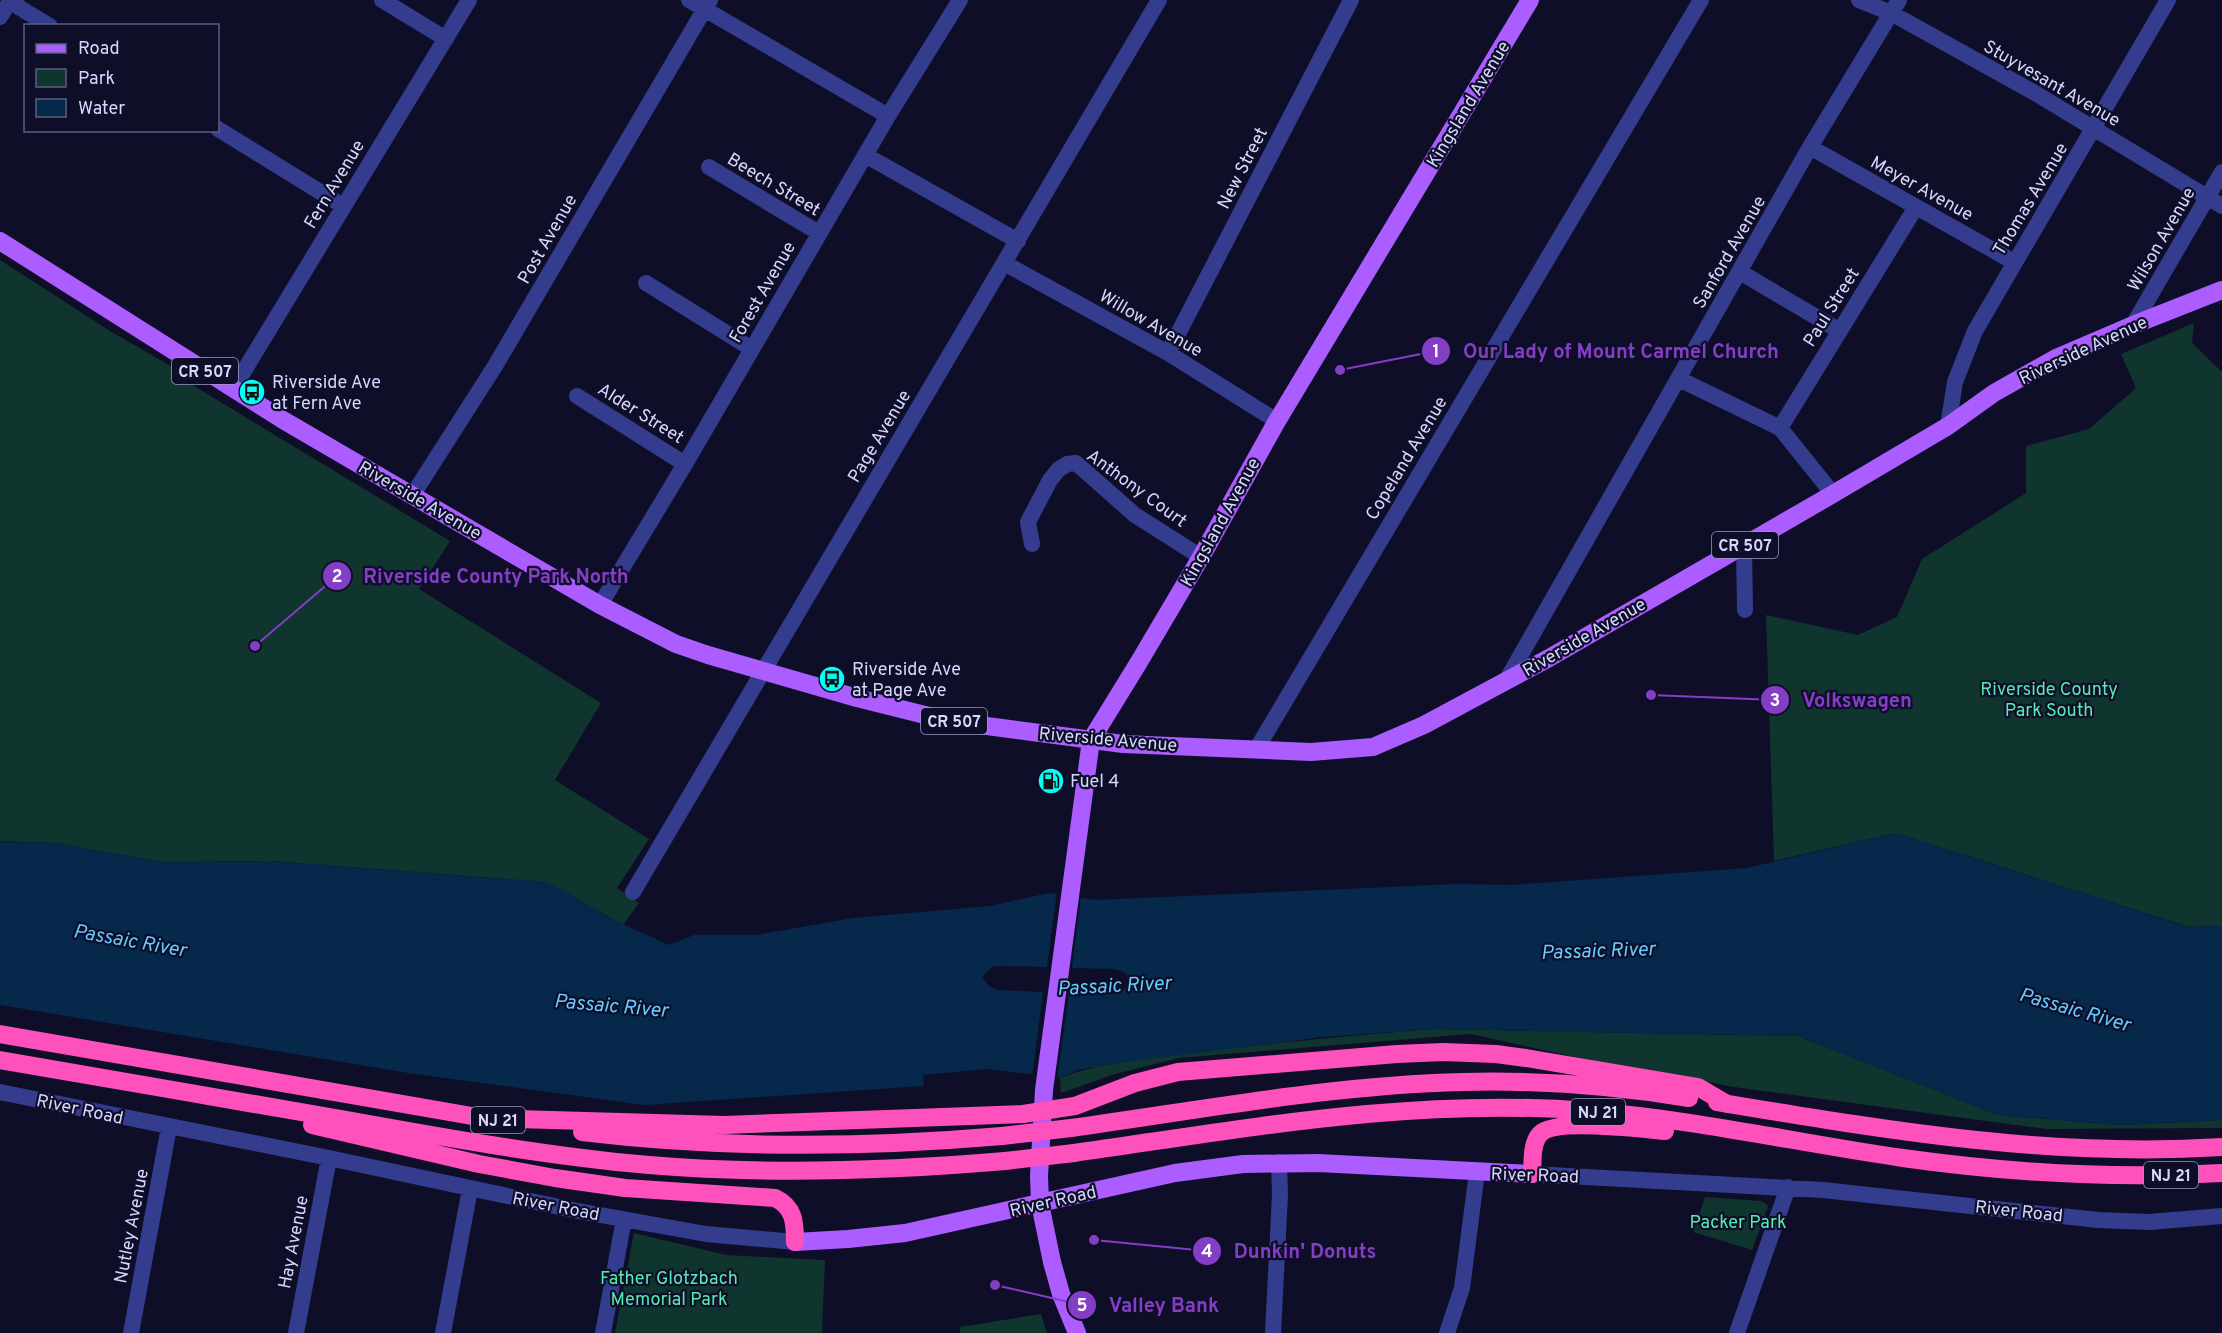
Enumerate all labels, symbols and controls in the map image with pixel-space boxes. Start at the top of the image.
legend [24,24,219,132]
street label: Stuyvesant Avenue [1979,36,2124,133]
street label: Kingsland Avenue [1422,37,1516,172]
text: Road [78,38,120,61]
text: Park [78,68,115,91]
text: Water [78,98,125,121]
street label: New Street [1213,124,1274,214]
street label: Fern Avenue [300,136,371,233]
street label: Thomas Avenue [1989,139,2074,260]
street label: Beech Street [722,148,824,222]
street label: Meyer Avenue [1866,152,1977,227]
street label: Wilson Avenue [2123,184,2201,296]
street label: Post Avenue [513,191,583,289]
street label: Sanford Avenue [1689,192,1772,313]
street label: Forest Avenue [725,238,802,348]
street label: Paul Street [1799,264,1866,352]
street label: Willow Avenue [1094,285,1206,363]
street label: Riverside Avenue [2016,312,2151,391]
callout: Our Lady of Mount Carmel Church [1421,332,1791,370]
text: Our Lady of Mount Carmel Church [1463,340,1779,366]
text: 1 [1432,341,1440,364]
road number: CR 507 [172,358,238,384]
place label: Riverside Ave at Fern Ave [272,372,381,416]
bus stop icon: Riverside Ave at Fern Ave [237,377,267,407]
street label: Alder Street [593,379,688,450]
street label: Page Avenue [844,386,917,487]
street label: Copeland Avenue [1361,393,1453,525]
street label: Anthony Court [1081,445,1191,533]
street label: Kingsland Avenue [1176,454,1266,591]
street label: Riverside Avenue [353,457,485,546]
road number: CR 507 [1712,532,1778,558]
callout: Riverside County Park North [322,557,641,595]
text: Riverside County Park North [363,565,629,591]
text: 2 [331,566,343,589]
street label: Riverside Avenue [1519,594,1651,683]
place label: Riverside Ave at Page Ave [852,659,961,703]
bus stop icon: Riverside Ave at Page Ave [817,664,847,694]
park label: Riverside County Park South [1980,679,2118,723]
callout: Volkswagen [1760,681,1924,719]
text: Volkswagen [1802,689,1912,715]
text: 3 [1770,690,1780,713]
road number: CR 507 [921,708,987,734]
street label: Riverside Avenue [1038,723,1178,758]
fuel station icon: Fuel 4 [1036,766,1066,796]
place label: Fuel 4 [1070,771,1119,794]
water label: Passaic River [71,919,190,965]
water label: Passaic River [1540,937,1657,967]
water label: Passaic River [1056,971,1173,1003]
water label: Passaic River [2016,983,2134,1040]
water label: Passaic River [553,989,670,1025]
street label: River Road [34,1090,125,1131]
road number: NJ 21 [1571,1099,1625,1125]
road number: NJ 21 [471,1107,525,1133]
road number: NJ 21 [2144,1162,2198,1188]
street label: River Road [1490,1163,1580,1190]
street label: Nutley Avenue [110,1167,155,1286]
street label: River Road [1008,1181,1099,1224]
street label: River Road [510,1188,601,1227]
street label: Hay Avenue [274,1194,315,1291]
street label: River Road [1974,1196,2064,1229]
park label: Packer Park [1690,1212,1787,1235]
callout: Dunkin' Donuts [1192,1232,1388,1270]
text: Dunkin' Donuts [1234,1240,1376,1266]
text: 4 [1201,1241,1213,1264]
park label: Father Glotzbach Memorial Park [600,1268,738,1312]
callout: Valley Bank [1067,1286,1232,1324]
text: Valley Bank [1109,1294,1219,1320]
text: 5 [1077,1295,1088,1318]

